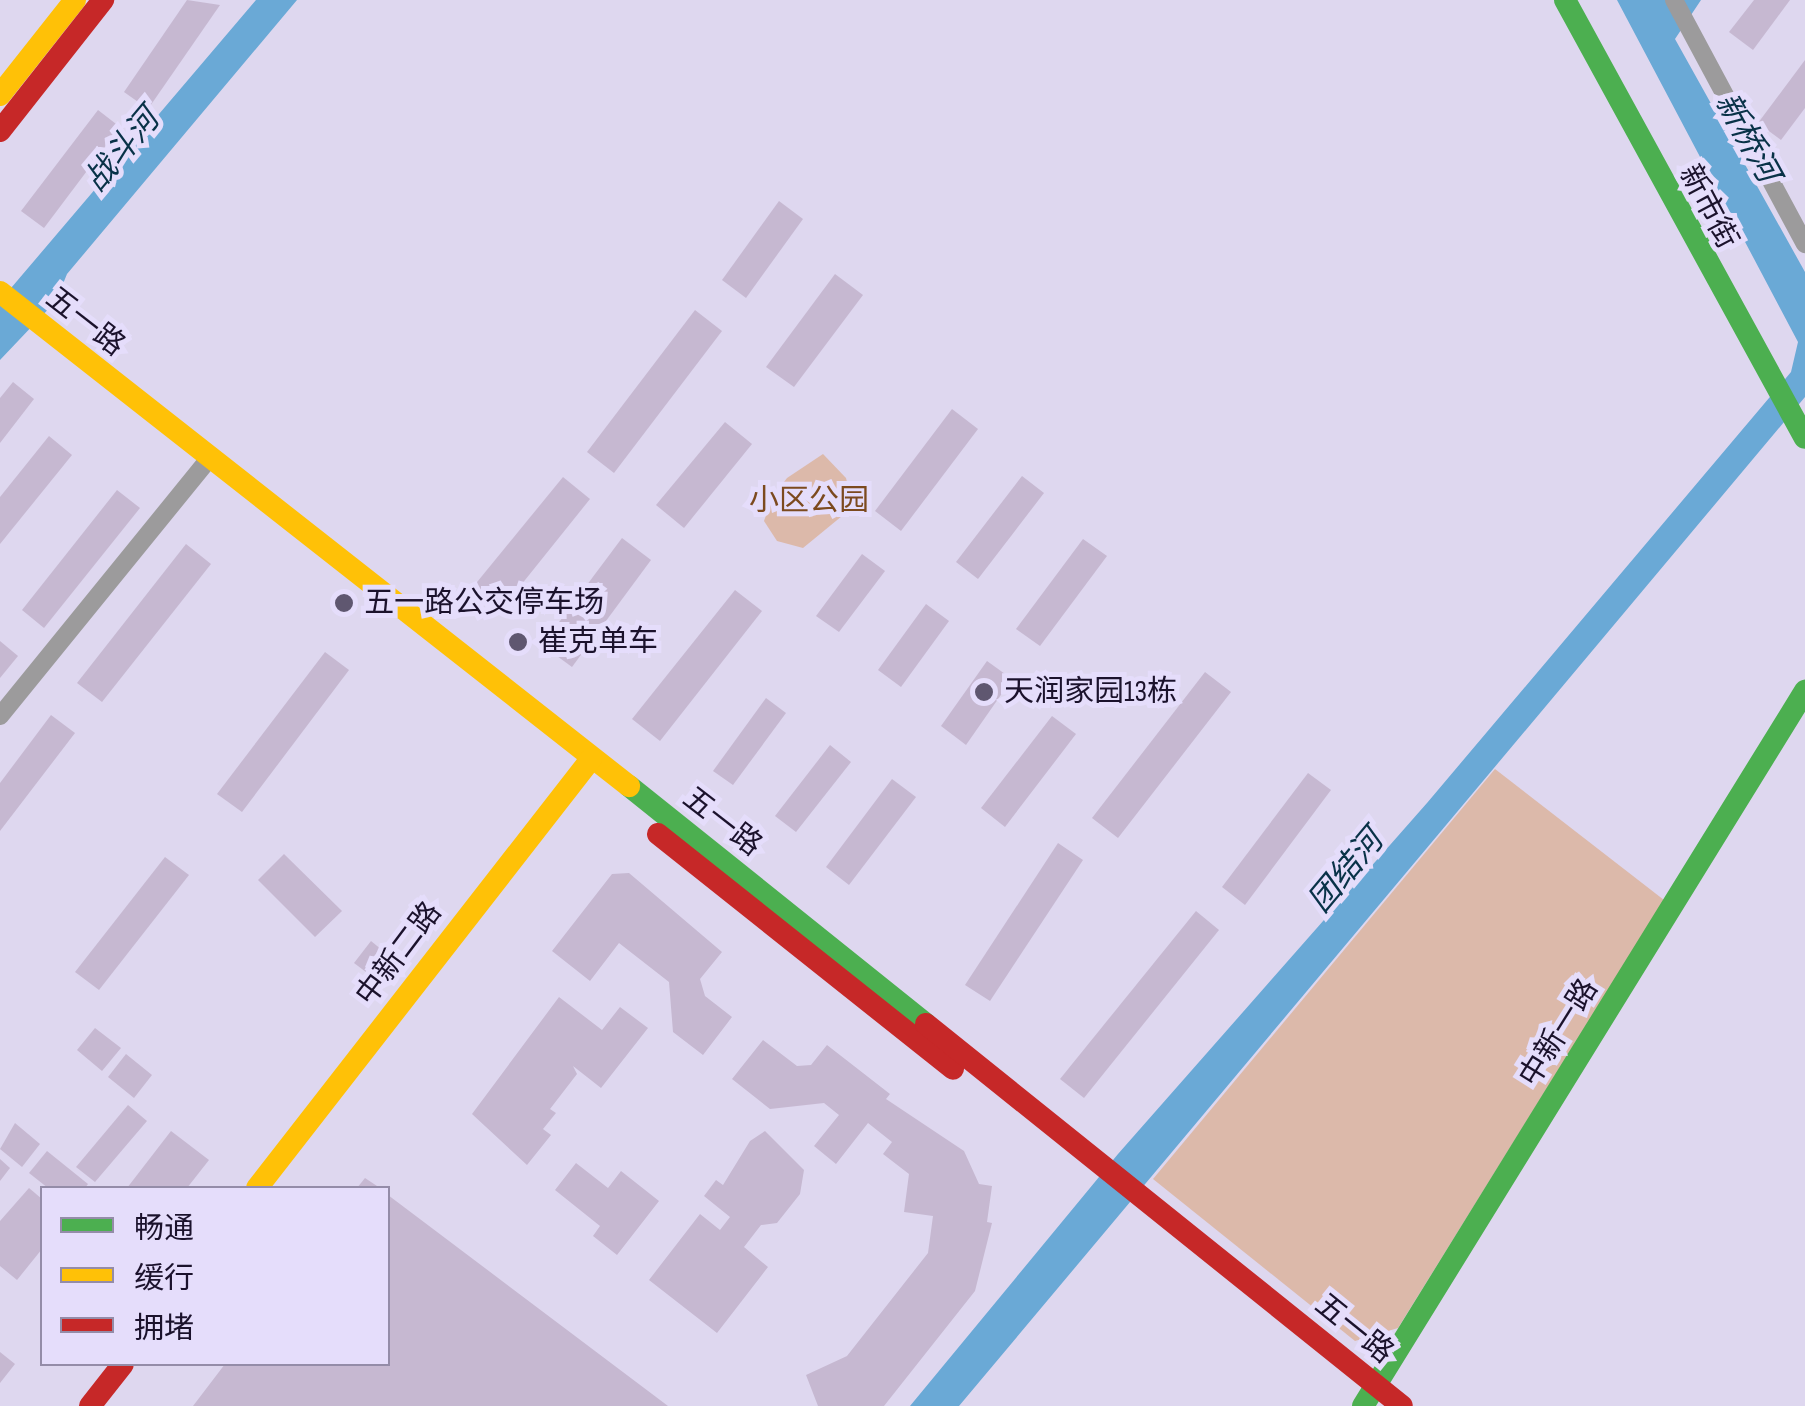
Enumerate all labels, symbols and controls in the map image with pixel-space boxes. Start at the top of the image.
water label: 新桥河 [1706,87,1786,189]
water label: 战斗河 [77,102,169,200]
street label: 新市街 [1671,159,1745,255]
street label: 五一路 [38,280,132,364]
park label: 小区公园 [749,483,869,519]
place label: 五一路公交停车场 [364,585,604,621]
marker: 五一路公交停车场 [333,592,355,614]
place label: 崔克单车 [538,624,658,660]
marker: 崔克单车 [507,631,529,653]
place label: 天润家园13栋 [1004,674,1177,710]
marker: 天润家园13栋 [973,681,995,703]
street label: 五一路 [675,780,769,864]
water label: 团结河 [1301,823,1393,921]
street label: 中新二路 [349,895,449,1013]
street label: 中新一路 [1512,973,1606,1093]
legend [40,1186,390,1366]
text: 畅通 [134,1211,194,1247]
text: 缓行 [134,1261,194,1297]
street label: 五一路 [1308,1287,1400,1371]
text: 拥堵 [134,1311,194,1347]

